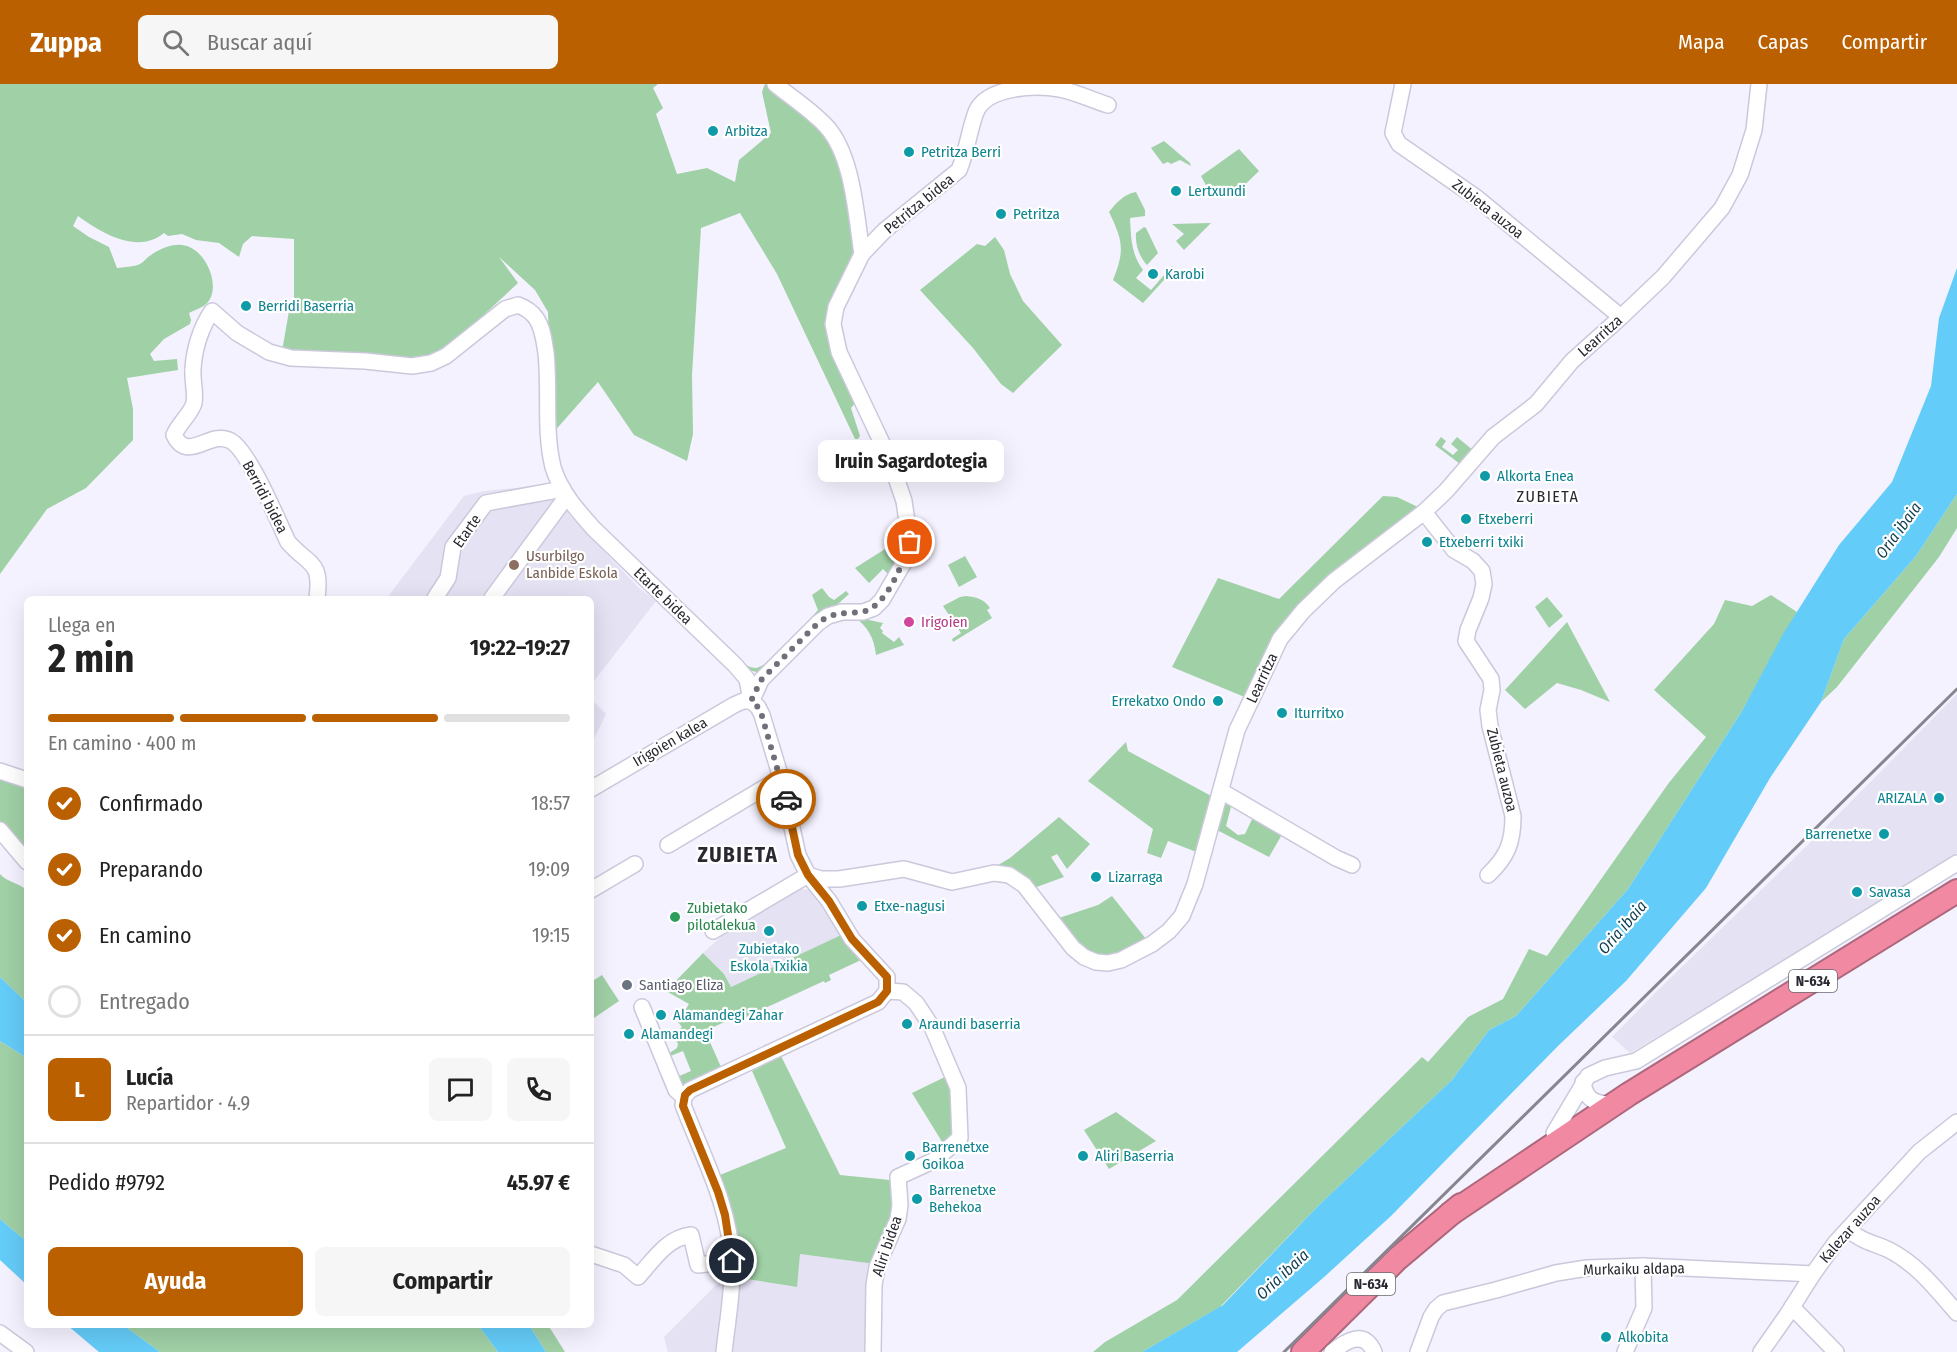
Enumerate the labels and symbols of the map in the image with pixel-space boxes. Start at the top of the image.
place label: Arbitza [725,122,768,140]
marker: Arbitza [706,124,720,138]
place label: Petritza Berri [921,143,1001,161]
marker: Petritza Berri [902,145,916,159]
street label: Petritza bidea [880,170,958,238]
street label: Zubieta auzoa [1449,176,1527,242]
place label: Lertxundi [1188,182,1246,200]
marker: Lertxundi [1169,184,1183,198]
place label: Petritza [1013,205,1060,223]
marker: Petritza [994,207,1008,221]
place label: Karobi [1165,265,1205,283]
marker: Karobi [1146,267,1160,281]
place label: Berridi Baserria [258,297,354,315]
marker: Berridi Baserria [239,299,253,313]
street label: Learritza [1574,312,1626,360]
callout: Iruin Sagardotegia [817,440,1003,482]
street label: Berridi bidea [238,458,292,536]
place label: Alkorta Enea [1497,467,1574,485]
marker: Alkorta Enea [1478,469,1492,483]
district label: ZUBIETA [1517,487,1579,506]
water label: Oria ibaia [1872,499,1925,562]
place label: Etxeberri [1478,510,1533,528]
street label: Etarte [449,511,485,551]
marker: Etxeberri [1459,512,1473,526]
pin [884,516,935,567]
place label: Etxeberri txiki [1439,533,1524,551]
marker: Etxeberri txiki [1420,535,1434,549]
place label: Usurbilgo Lanbide Eskola [526,547,618,582]
marker: Usurbilgo Lanbide Eskola [507,558,521,572]
street label: Etarte bidea [630,564,696,628]
place label: Irigoien [921,613,968,631]
marker: Irigoien [902,615,916,629]
street label: Learritza [1243,650,1281,706]
place label: Errekatxo Ondo [1112,692,1206,710]
marker: Errekatxo Ondo [1211,694,1225,708]
place label: Iturritxo [1294,704,1344,722]
marker: Iturritxo [1275,706,1289,720]
street label: Irigoien kalea [630,714,710,770]
street label: Zubieta auzoa [1483,726,1521,814]
courier [756,769,816,829]
place label: ARIZALA [1877,789,1927,807]
marker: ARIZALA [1932,791,1946,805]
place label: Barrenetxe [1805,825,1872,843]
marker: Barrenetxe [1877,827,1891,841]
district label: ZUBIETA [698,842,778,868]
place label: Lizarraga [1108,868,1163,886]
marker: Lizarraga [1089,870,1103,884]
place label: Savasa [1869,883,1911,901]
marker: Savasa [1850,885,1864,899]
place label: Etxe-nagusi [874,897,945,915]
water label: Oria ibaia [1594,897,1651,958]
place label: Zubietako pilotalekua [687,899,756,934]
marker: Etxe-nagusi [855,899,869,913]
marker: Zubietako pilotalekua [668,910,682,924]
marker: Zubietako Eskola Txikia [762,924,776,938]
place label: Zubietako Eskola Txikia [730,940,808,975]
road number: N-634 [1789,970,1837,992]
place label: Santiago Eliza [639,976,724,994]
marker: Santiago Eliza [620,978,634,992]
place label: Alamandegi Zahar [673,1006,784,1024]
marker: Alamandegi Zahar [654,1008,668,1022]
place label: Araundi baserria [919,1015,1021,1033]
marker: Araundi baserria [900,1017,914,1031]
place label: Alamandegi [641,1025,713,1043]
marker: Alamandegi [622,1027,636,1041]
place label: Barrenetxe Goikoa [922,1138,989,1173]
place label: Aliri Baserria [1095,1147,1174,1165]
marker: Barrenetxe Goikoa [903,1149,917,1163]
marker: Aliri Baserria [1076,1149,1090,1163]
place label: Barrenetxe Behekoa [929,1181,996,1216]
street label: Kalezar auzoa [1816,1191,1884,1267]
marker: Barrenetxe Behekoa [910,1192,924,1206]
street label: Aliri bidea [868,1213,906,1279]
pin [706,1235,757,1286]
water label: Oria ibaia [1252,1245,1312,1303]
street label: Murkaiku aldapa [1583,1259,1685,1279]
road number: N-634 [1347,1273,1395,1295]
place label: Alkobita [1618,1328,1669,1346]
marker: Alkobita [1599,1330,1613,1344]

